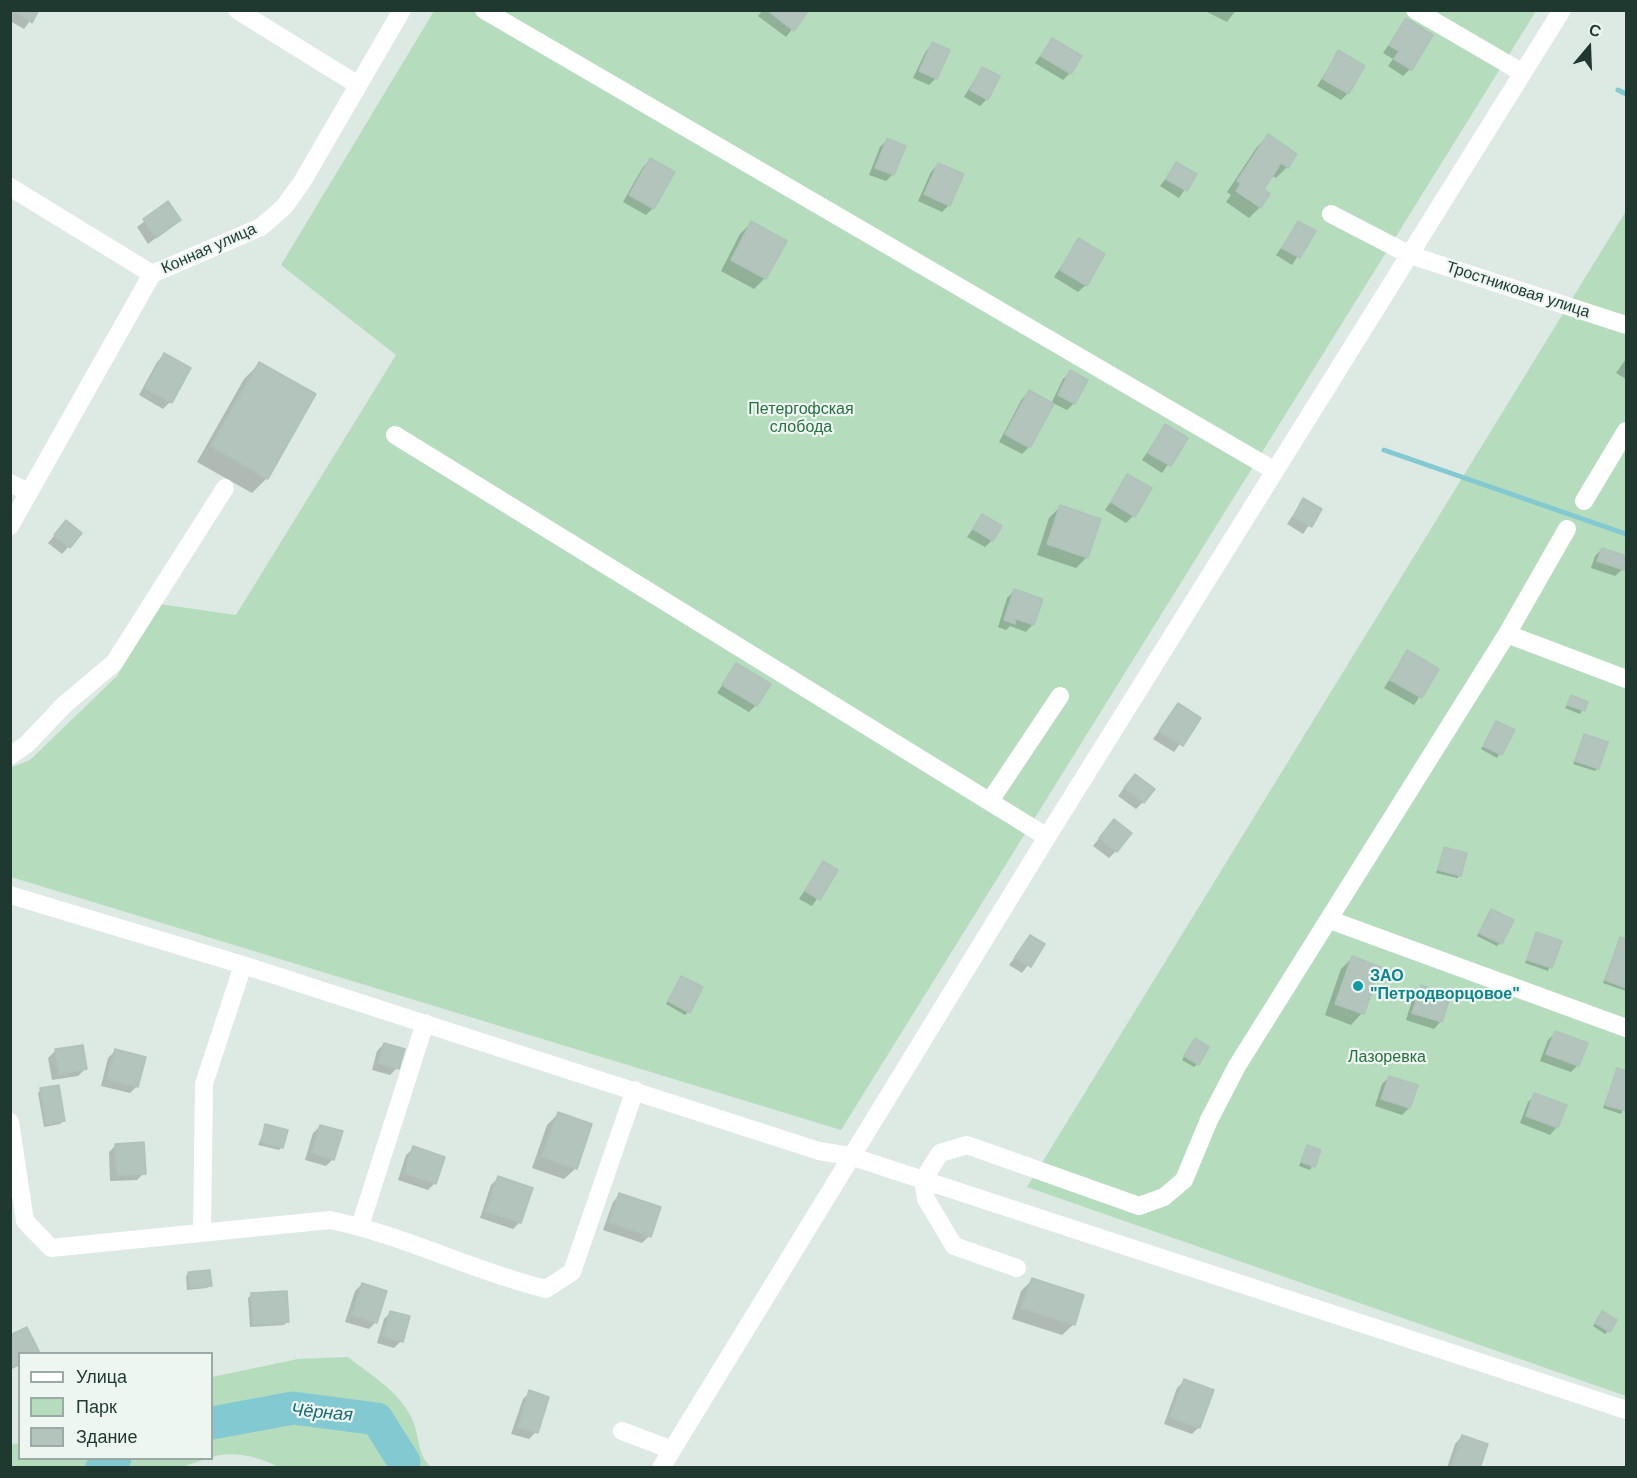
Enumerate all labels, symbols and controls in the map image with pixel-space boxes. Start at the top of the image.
north arrow [1559,18,1619,78]
text: С [1587,21,1603,40]
street label: Конная улица [159,220,259,278]
street label: Тростниковая улица [1444,258,1592,322]
park label: Петергофская слобода [748,400,854,438]
place label: ЗАО "Петродворцовое" [1370,967,1520,1005]
marker: ЗАО "Петродворцовое" [1351,979,1365,993]
park label: Лазоревка [1348,1048,1426,1068]
legend [18,1352,213,1460]
text: Улица [76,1367,127,1387]
text: Парк [76,1397,117,1417]
water label: Чёрная [290,1400,354,1426]
text: Здание [76,1427,137,1447]

